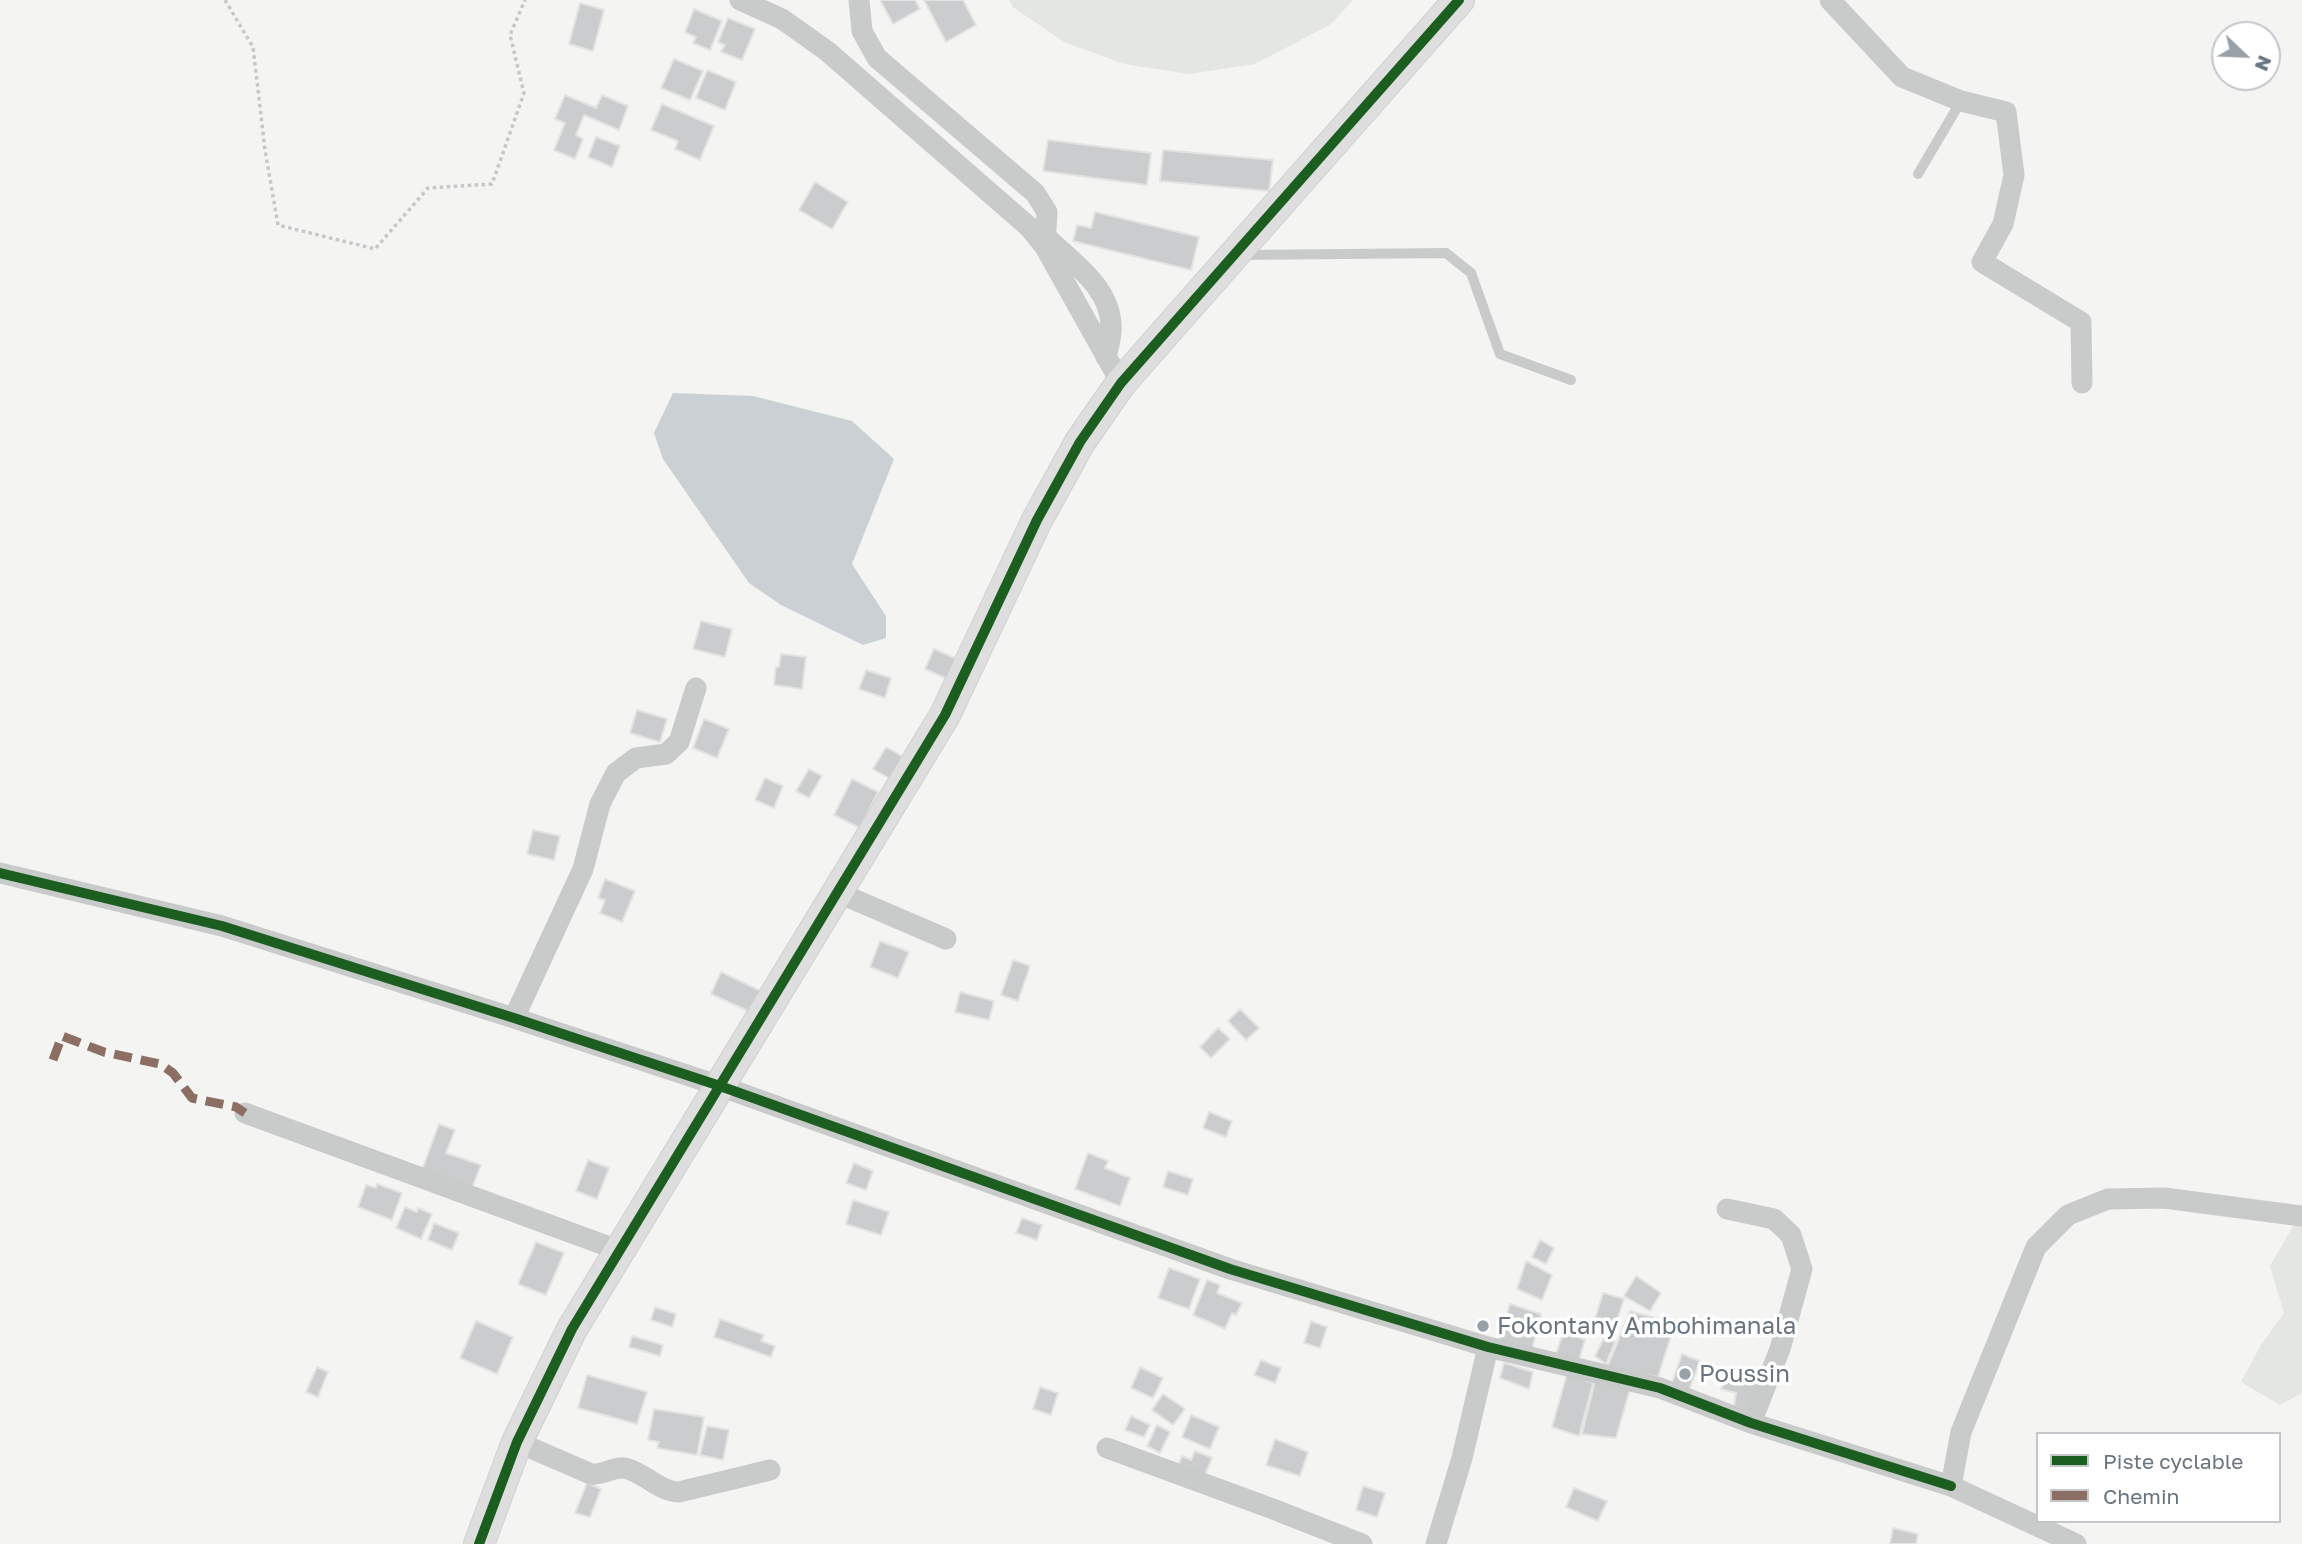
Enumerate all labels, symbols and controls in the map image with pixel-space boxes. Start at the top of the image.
north arrow [2211,21,2281,91]
text: N [2251,52,2277,75]
place label: Fokontany Ambohimanala [1497,1312,1796,1340]
marker: Fokontany Ambohimanala [1475,1318,1491,1334]
place label: Poussin [1699,1360,1790,1388]
marker: Poussin [1677,1366,1693,1382]
legend [2036,1432,2281,1523]
text: Piste cyclable [2103,1448,2243,1474]
text: Chemin [2103,1483,2180,1509]

